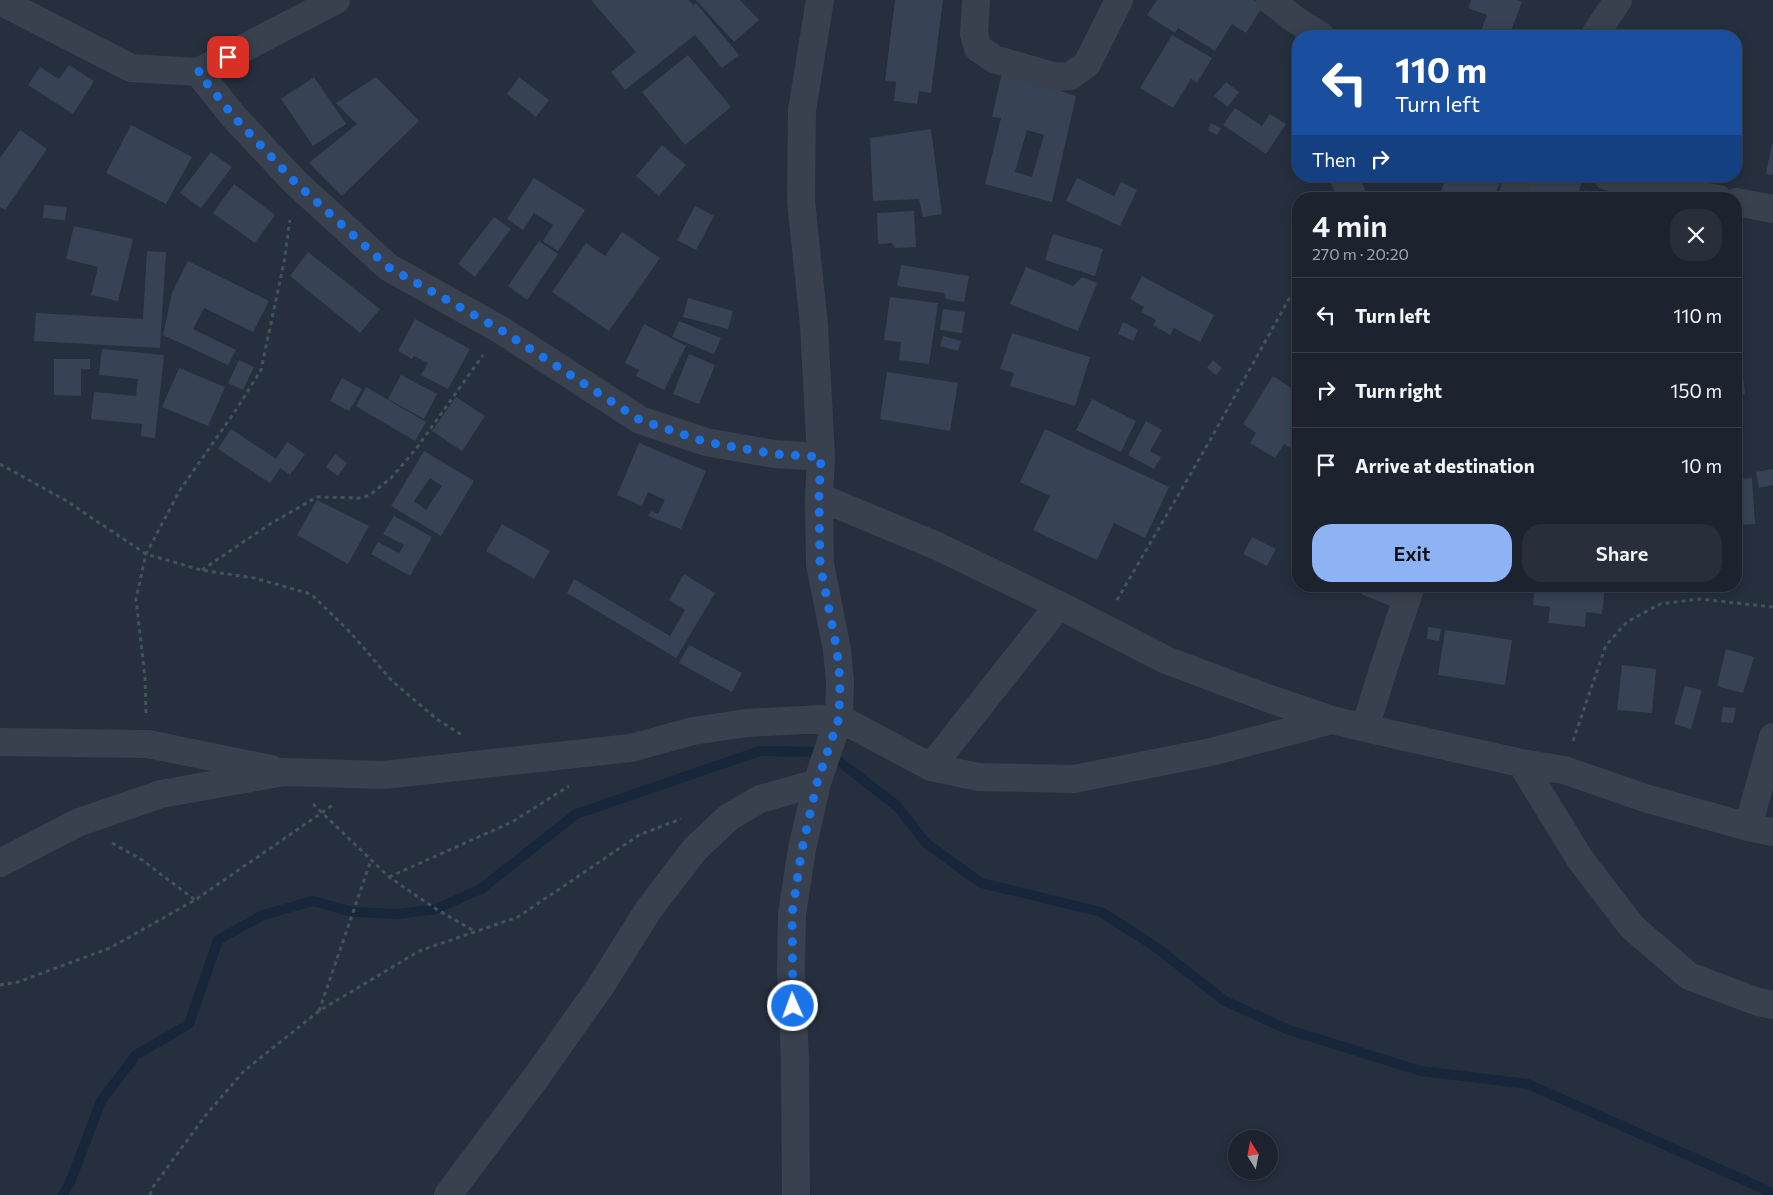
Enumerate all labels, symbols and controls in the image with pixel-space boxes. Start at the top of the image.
pin [207,36,249,78]
icon: arrive [214,43,242,71]
text: 110 m [1395,47,1487,90]
icon: left [1312,50,1377,115]
text: Turn left [1395,90,1480,117]
icon: right [1366,145,1394,173]
text: Then [1312,148,1356,171]
text: 4 min [1312,206,1388,243]
button: close [1670,209,1722,261]
text: 270 m · 20:20 [1312,244,1409,263]
icon: left [1312,301,1340,329]
text: Turn left [1355,304,1430,327]
text: 110 m [1673,304,1722,327]
icon: right [1312,376,1340,404]
text: Turn right [1355,379,1442,402]
text: 150 m [1670,379,1722,402]
icon: arrive [1312,451,1340,479]
text: Arrive at destination [1355,454,1535,477]
text: 10 m [1681,454,1722,477]
button: Exit [1312,524,1512,582]
button: Share [1522,524,1722,582]
position arrow [766,979,818,1031]
north arrow [1228,1130,1278,1180]
map controls [1228,1130,1278,1180]

